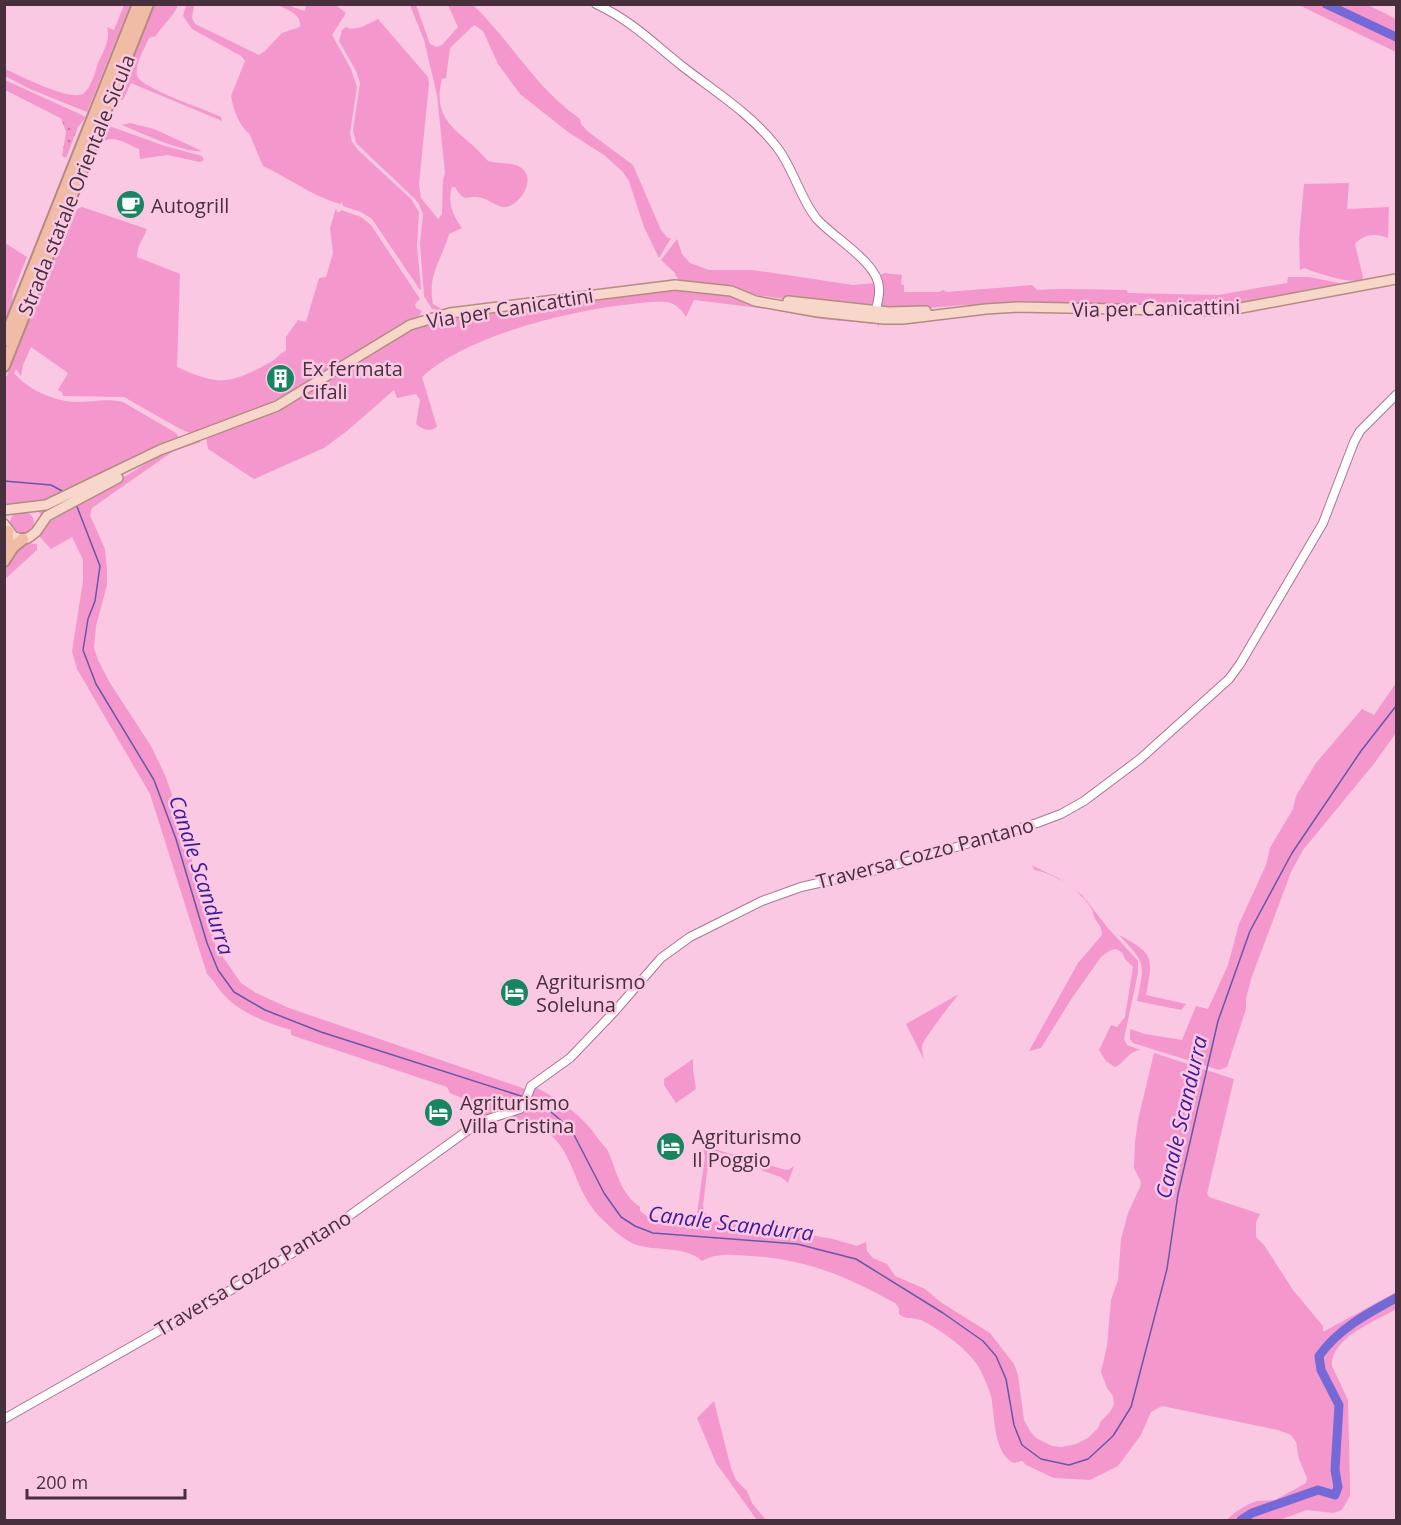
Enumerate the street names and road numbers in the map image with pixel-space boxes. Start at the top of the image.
street label: Strada statale Orientale Sicula [11,50,141,320]
street label: Via per Canicattini [425,281,595,335]
street label: Via per Canicattini [1072,293,1240,323]
street label: Traversa Cozzo Pantano [813,811,1037,895]
street label: Traversa Cozzo Pantano [150,1204,356,1342]

